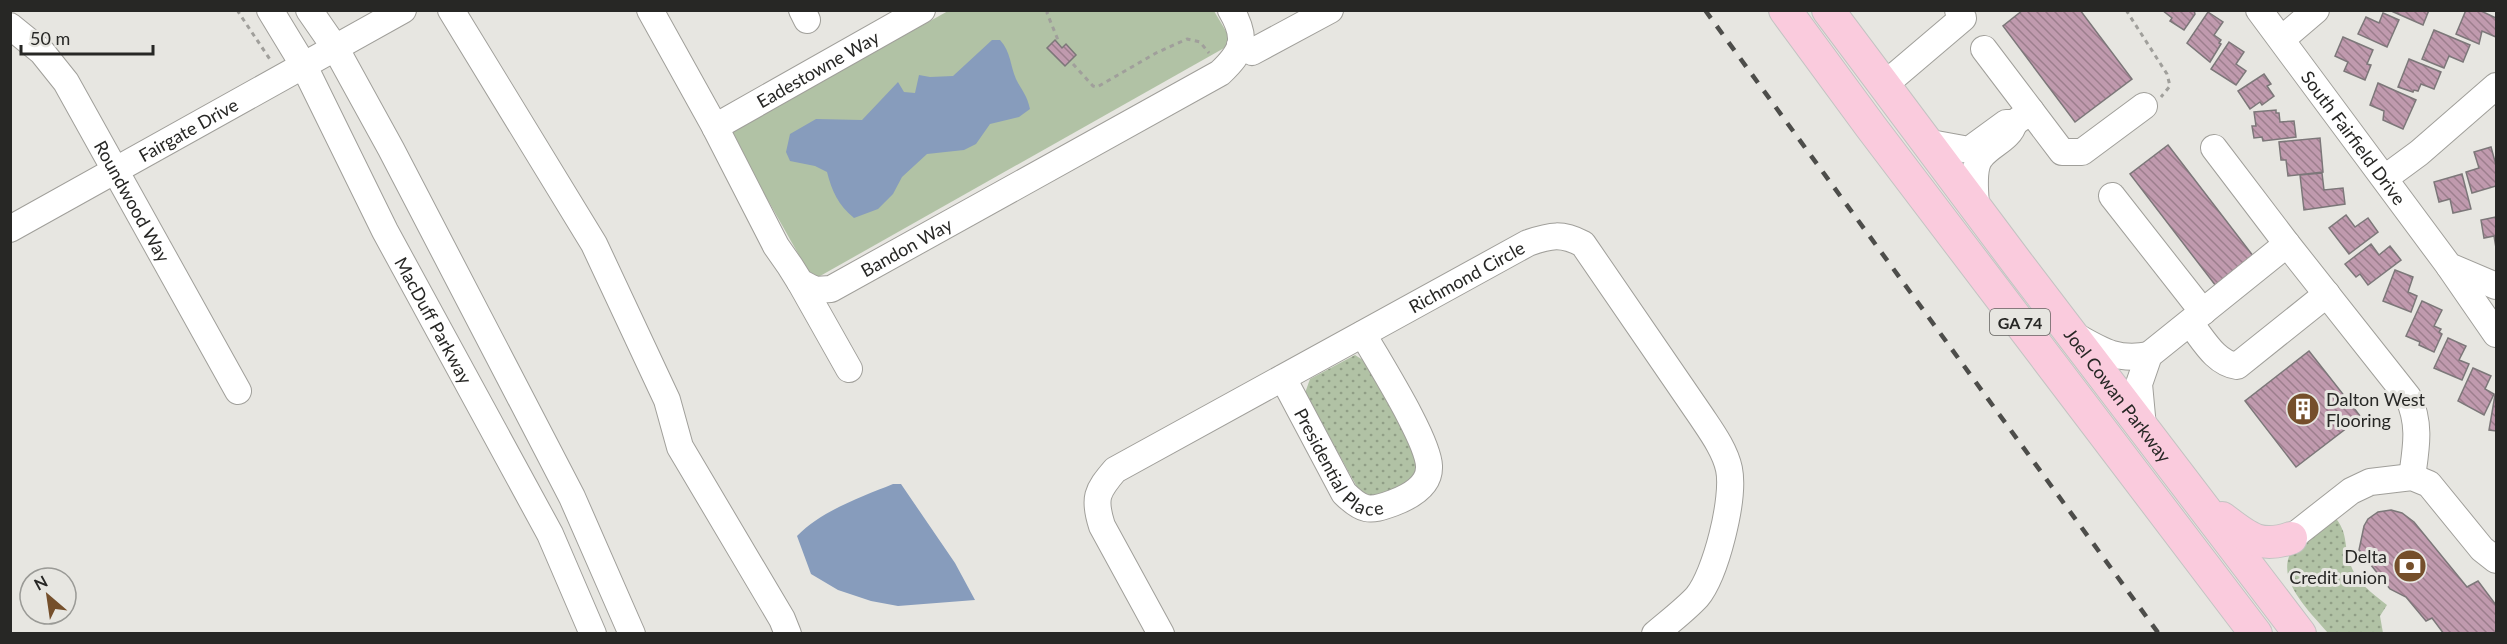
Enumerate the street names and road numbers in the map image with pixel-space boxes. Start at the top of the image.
street label: Eadestowne Way [753,25,883,112]
street label: South Fairfield Drive [2297,66,2411,209]
street label: Fairgate Drive [135,93,242,166]
street label: Roundwood Way [90,137,175,266]
street label: Bandon Way [857,213,956,281]
street label: Richmond Circle [1405,236,1528,317]
street label: MacDuff Parkway [390,253,477,388]
road number: GA 74 [1990,309,2050,335]
street label: Joel Cowan Parkway [2060,324,2176,467]
street label: Presidential Place [1290,404,1385,520]

